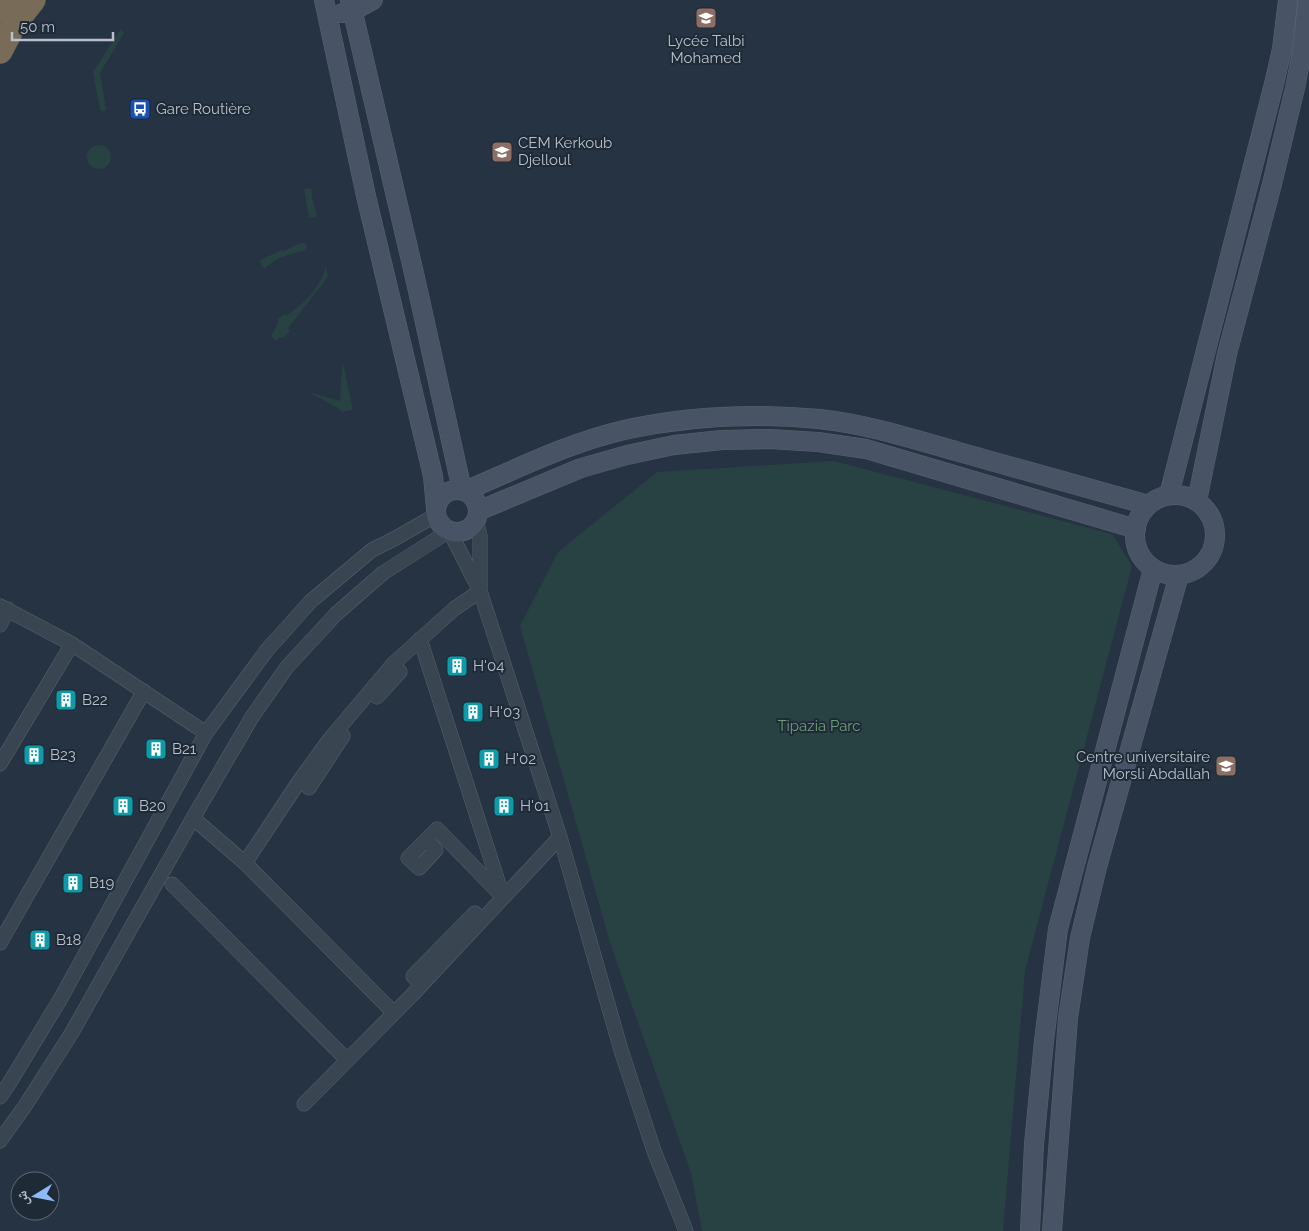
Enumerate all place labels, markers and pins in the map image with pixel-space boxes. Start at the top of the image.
school or university icon: Lycée Talbi Mohamed [694,6,718,30]
place label: Lycée Talbi Mohamed [668,32,744,67]
bus stop icon: Gare Routière [128,97,152,121]
place label: Gare Routière [156,100,251,118]
place label: CEM Kerkoub Djelloul [518,134,612,169]
school or university icon: CEM Kerkoub Djelloul [490,140,514,164]
building icon: H'04 [445,654,469,678]
place label: H'04 [473,657,504,675]
building icon: B22 [54,688,78,712]
place label: B22 [82,691,108,709]
building icon: H'03 [461,700,485,724]
place label: H'03 [489,703,520,721]
building icon: B21 [144,737,168,761]
place label: B21 [172,740,197,758]
building icon: B23 [22,743,46,767]
place label: B23 [50,746,76,764]
building icon: H'02 [477,747,501,771]
place label: Centre universitaire Morsli Abdallah [1076,748,1210,783]
place label: H'02 [505,750,536,768]
school or university icon: Centre universitaire Morsli Abdallah [1214,754,1238,778]
building icon: B20 [111,794,135,818]
building icon: H'01 [492,794,516,818]
place label: B20 [139,797,166,815]
place label: H'01 [520,797,550,815]
building icon: B19 [61,871,85,895]
place label: B19 [89,874,114,892]
building icon: B18 [28,928,52,952]
place label: B18 [56,931,81,949]

